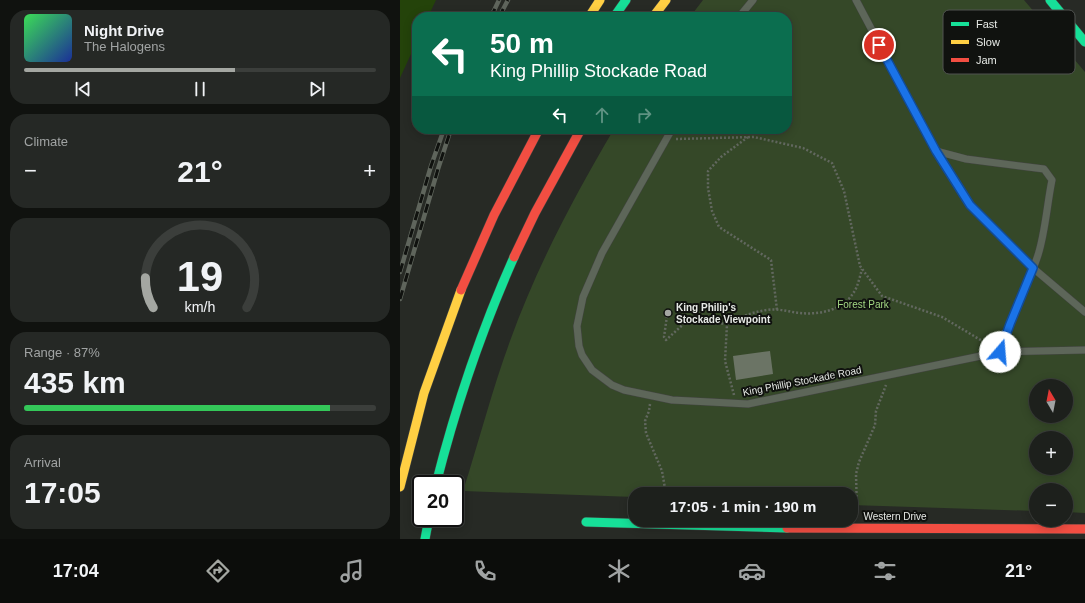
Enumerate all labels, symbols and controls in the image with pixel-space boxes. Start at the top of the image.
legend [943,10,1075,74]
text: Fast [976,18,997,30]
text: Night Drive [84,22,164,39]
icon: left [424,28,476,80]
text: 50 m [490,28,554,59]
pin [862,28,896,62]
icon: arrive [868,34,890,56]
text: Slow [976,36,1000,48]
text: The Halogens [84,39,165,54]
text: Jam [976,54,997,66]
text: King Phillip Stockade Road [490,61,707,81]
icon: previous [72,78,94,100]
icon: pause [189,78,211,100]
icon: next [306,78,328,100]
icon: left [549,104,571,126]
icon: ahead [591,104,613,126]
icon: right [633,104,655,126]
text: Climate [24,134,68,149]
text: 21° [177,155,223,188]
text: − [24,158,37,183]
text: + [363,158,376,183]
text: 19 [177,252,223,299]
text: km/h [185,298,216,314]
park label: Forest Park [837,299,890,310]
place label: King Philip's Stockade Viewpoint [676,302,771,325]
marker: King Philip's Stockade Viewpoint [663,308,673,318]
position arrow [979,331,1021,373]
text: Range · 87% [24,345,100,360]
street label: King Phillip Stockade Road [742,364,862,398]
text: 435 km [24,366,126,399]
north arrow [1029,379,1073,423]
map controls [1029,379,1073,527]
button: + [1029,431,1073,475]
text: Arrival [24,455,61,470]
speed limit sign: 20 [412,475,464,527]
text: 17:05 [24,476,101,509]
button: − [1029,483,1073,527]
text: 17:05 · 1 min · 190 m [670,498,816,515]
street label: Western Drive [863,511,927,522]
icon: directions [204,557,232,585]
icon: music [338,557,366,585]
icon: phone [471,557,499,585]
icon: climate [605,557,633,585]
icon: car [738,557,766,585]
icon: filters [871,557,899,585]
text: 17:04 [53,561,99,581]
text: 21° [1005,561,1032,581]

